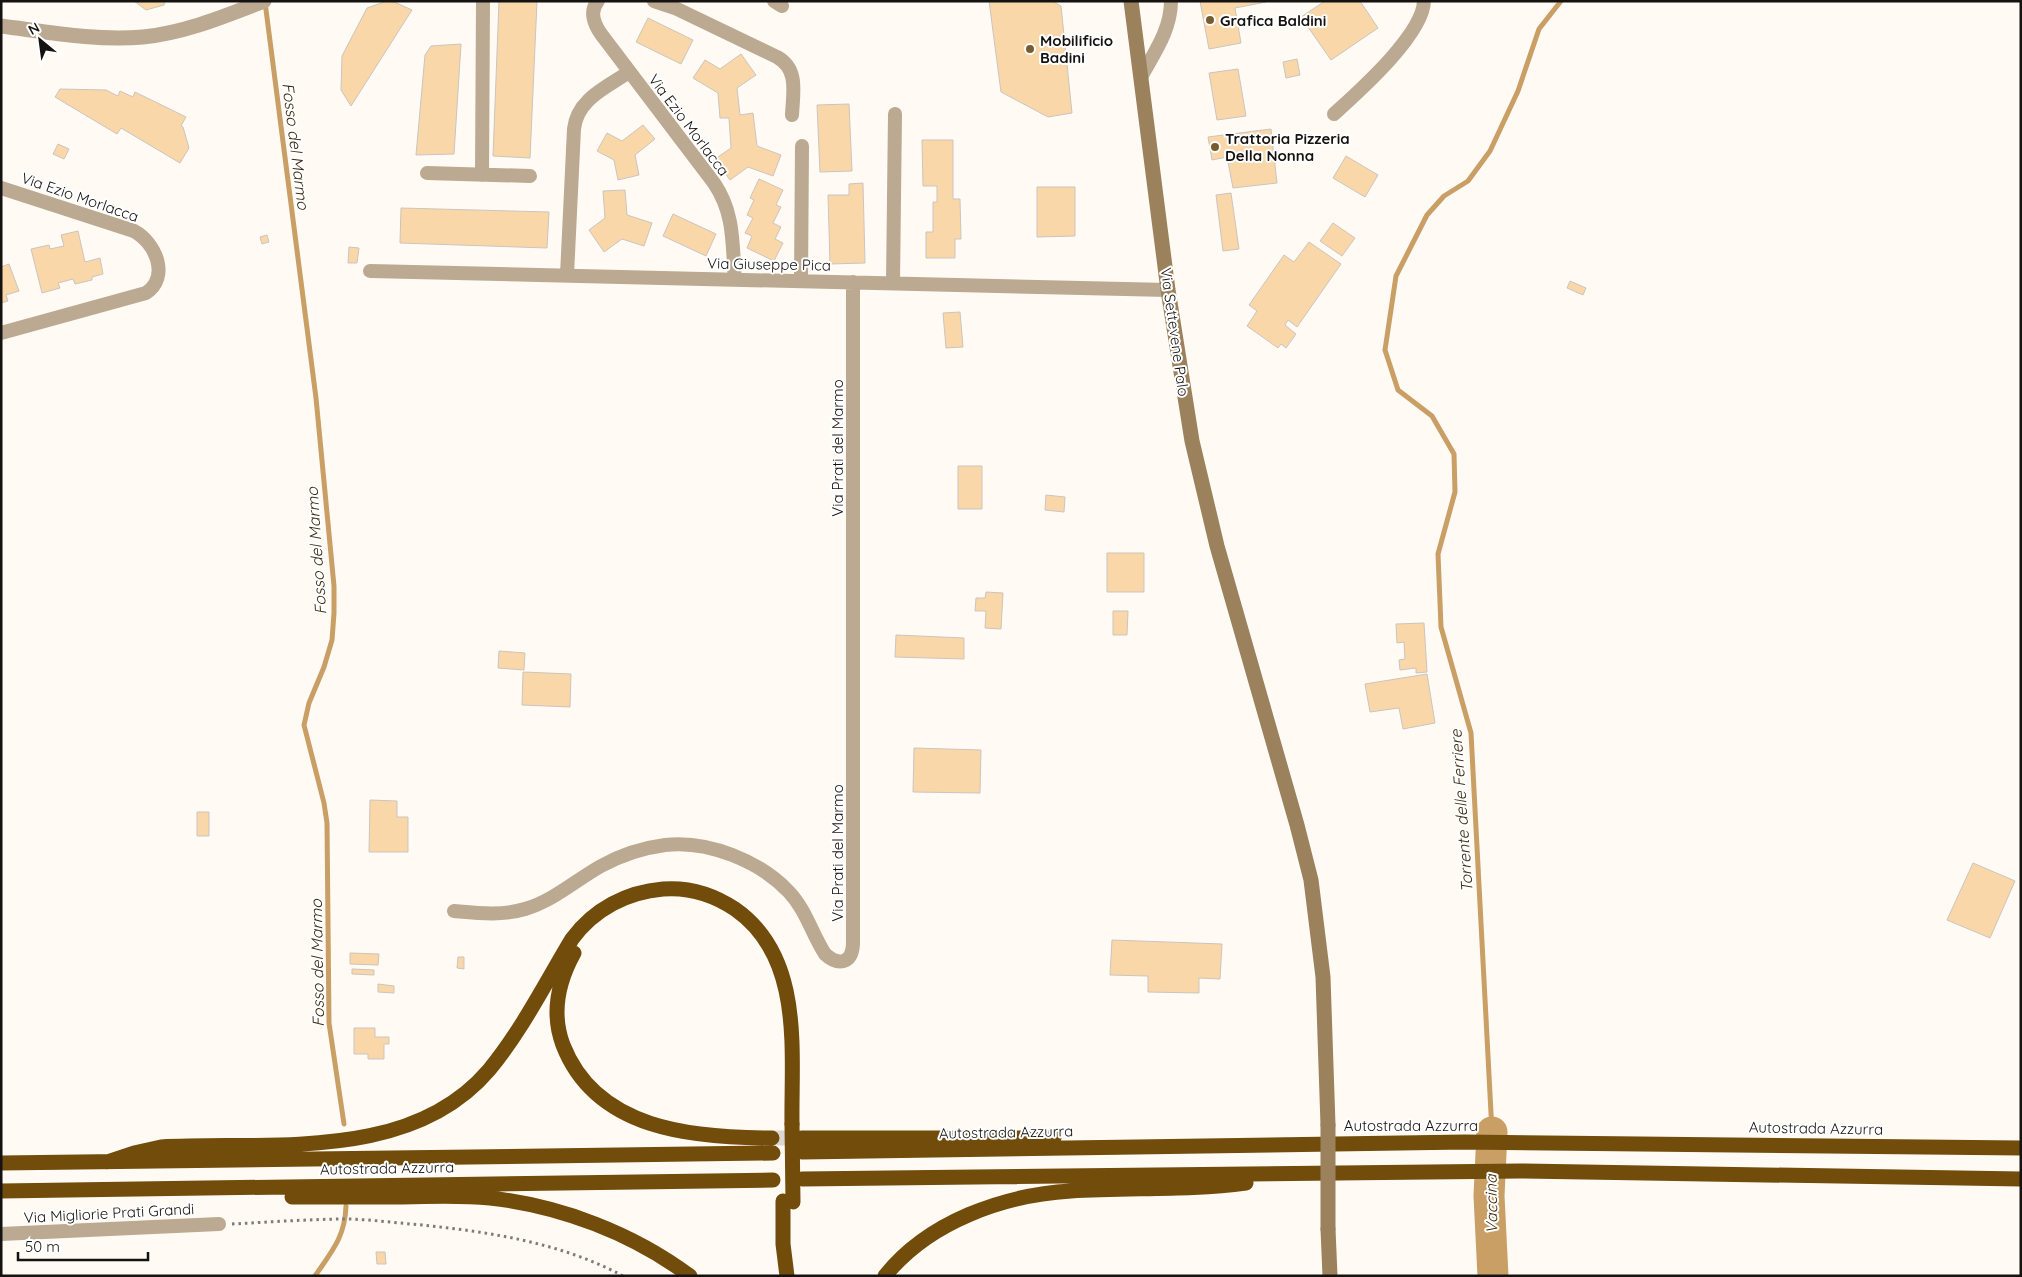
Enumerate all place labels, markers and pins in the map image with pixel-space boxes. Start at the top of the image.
place label: Grafica Baldini [1220,11,1326,30]
marker: Grafica Baldini [1204,14,1216,26]
place label: Mobilificio Badini [1040,31,1113,67]
marker: Mobilificio Badini [1024,43,1036,55]
place label: Trattoria Pizzeria Della Nonna [1225,129,1350,165]
marker: Trattoria Pizzeria Della Nonna [1209,141,1221,153]

